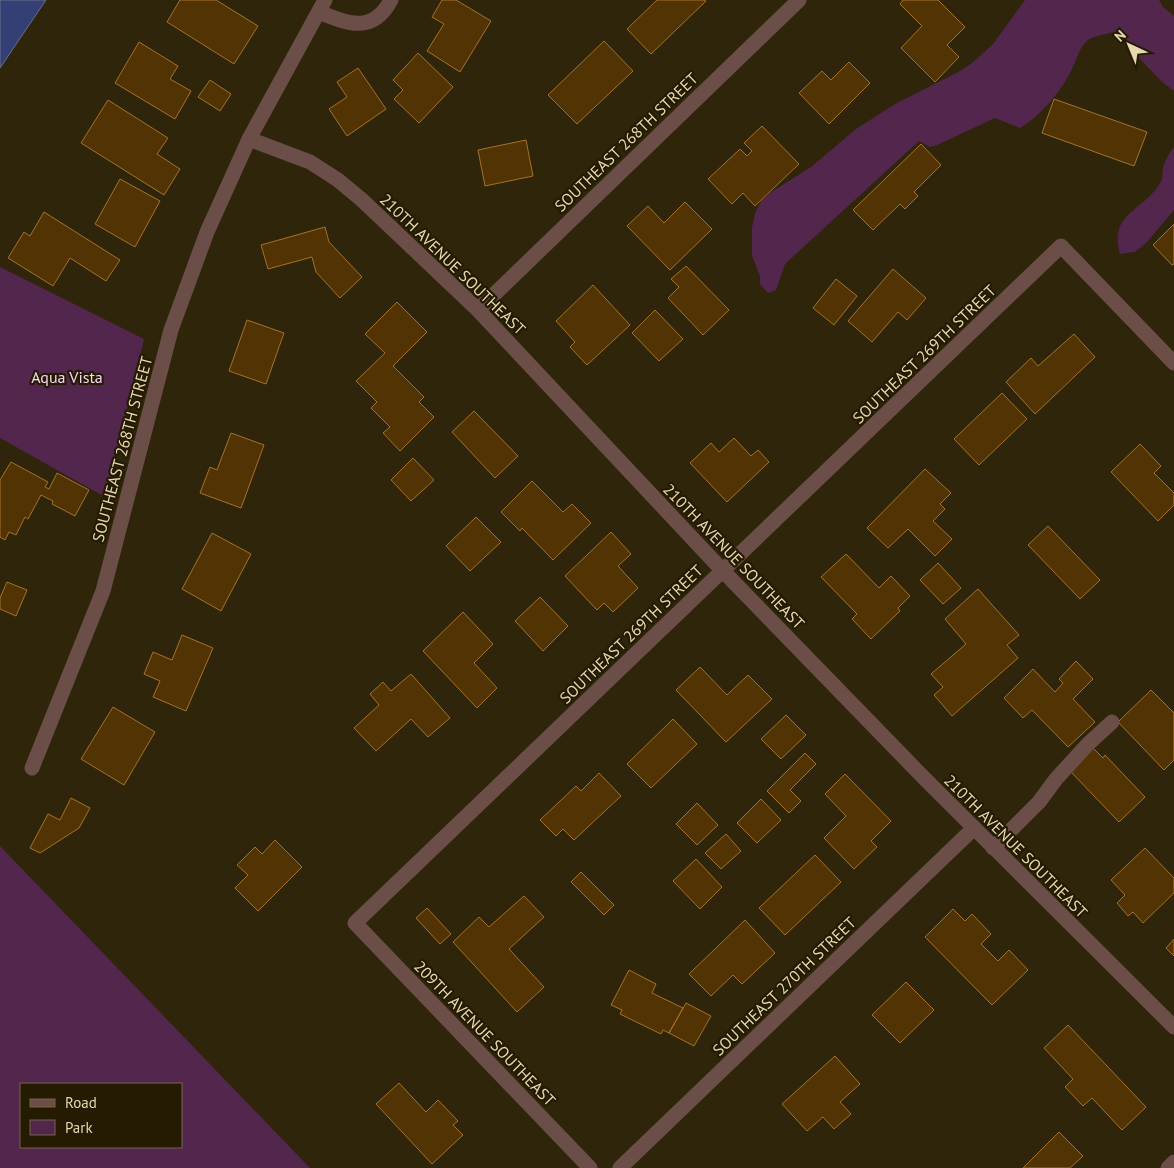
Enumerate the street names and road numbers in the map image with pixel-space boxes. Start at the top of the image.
street label: SOUTHEAST 268TH STREET [550,68,702,216]
street label: 210TH AVENUE SOUTHEAST [376,189,530,339]
street label: SOUTHEAST 269TH STREET [848,280,1000,428]
street label: SOUTHEAST 268TH STREET [88,354,156,544]
street label: 210TH AVENUE SOUTHEAST [659,479,809,633]
street label: SOUTHEAST 269TH STREET [555,560,707,708]
street label: 210TH AVENUE SOUTHEAST [940,770,1092,922]
street label: SOUTHEAST 270TH STREET [708,912,860,1060]
street label: 209TH AVENUE SOUTHEAST [410,956,560,1110]

